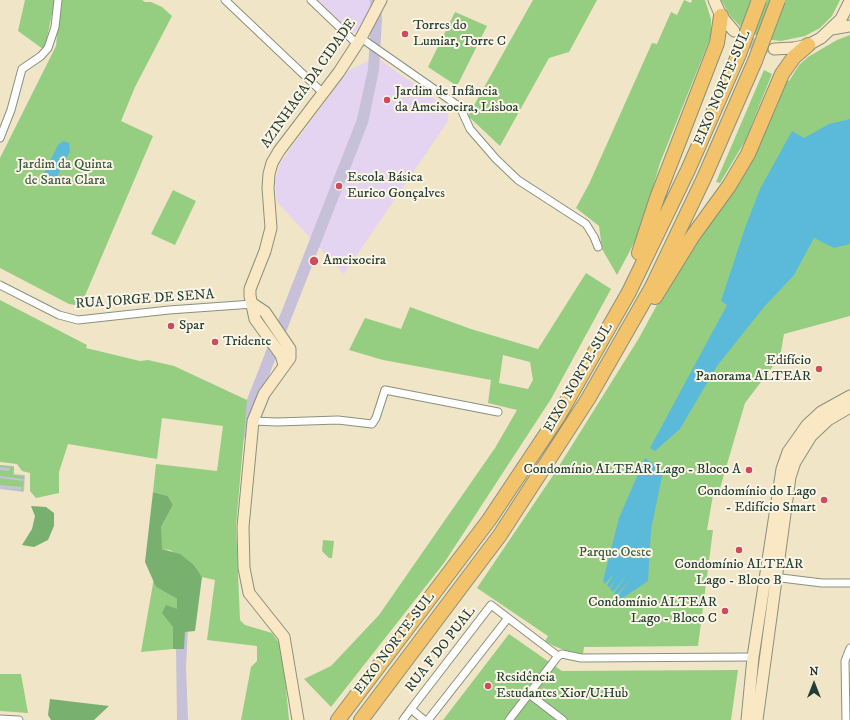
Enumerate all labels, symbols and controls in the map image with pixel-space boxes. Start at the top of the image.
street label: AZINHAGA DA CIDADE [258,16,360,152]
place label: Torres do Lumiar, Torre C [413,18,506,50]
street label: EIXO NORTE-SUL [691,28,755,148]
marker: Torres do Lumiar, Torre C [400,29,410,39]
place label: Jardim de Infância da Ameixoeira, Lisboa [395,84,518,116]
marker: Jardim de Infância da Ameixoeira, Lisboa [382,95,392,105]
park label: Jardim da Quinta de Santa Clara [18,157,112,190]
place label: Escola Básica Eurico Gonçalves [347,170,445,202]
marker: Escola Básica Eurico Gonçalves [334,181,344,191]
place label: Ameixoeira [323,253,386,269]
marker: Ameixoeira [308,255,320,267]
street label: RUA JORGE DE SENA [75,287,215,313]
place label: Spar [179,318,205,334]
street label: EIXO NORTE-SUL [541,320,617,436]
marker: Spar [166,321,176,331]
place label: Tridente [223,334,271,350]
marker: Tridente [210,337,220,347]
place label: Edifício Panorama ALTEAR [696,353,811,386]
marker: Edifício Panorama ALTEAR [814,364,824,374]
place label: Condomínio ALTEAR Lago - Bloco A [523,462,741,478]
marker: Condomínio ALTEAR Lago - Bloco A [744,465,754,475]
place label: Condomínio do Lago - Edifício Smart [697,484,816,516]
marker: Condomínio do Lago - Edifício Smart [819,495,829,505]
park label: Parque Oeste [579,545,651,561]
marker: Condomínio ALTEAR Lago - Bloco B [734,545,744,555]
place label: Condomínio ALTEAR Lago - Bloco B [675,557,803,590]
street label: EIXO NORTE-SUL [351,590,439,698]
place label: Condomínio ALTEAR Lago - Bloco C [588,595,717,628]
street label: RUA F DO PUAL [402,604,480,696]
marker: Condomínio ALTEAR Lago - Bloco C [720,606,730,616]
north arrow [794,664,834,704]
text: N [809,665,819,679]
place label: Residência Estudantes Xior/U.Hub [496,670,628,702]
marker: Residência Estudantes Xior/U.Hub [483,681,493,691]

